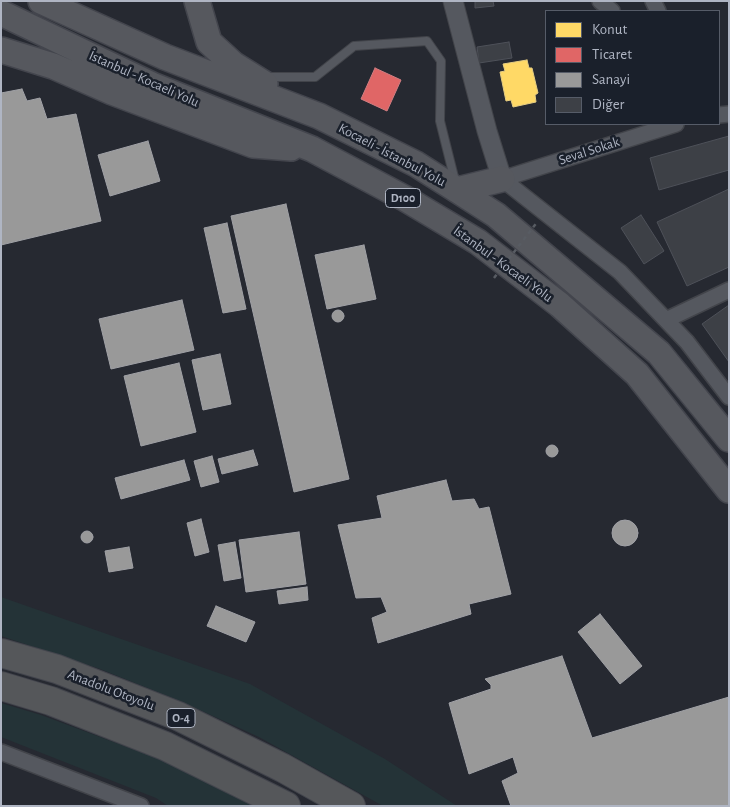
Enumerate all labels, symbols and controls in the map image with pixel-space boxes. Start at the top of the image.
legend [545,10,720,125]
text: Konut [592,22,627,37]
street label: İstanbul - Kocaeli Yolu [86,47,202,111]
text: Ticaret [592,47,632,62]
text: Sanayi [592,72,630,87]
text: Diğer [592,97,624,112]
street label: Kocaeli - İstanbul Yolu [336,120,448,190]
street label: Seval Sokak [557,133,621,169]
road number: D100 [386,188,420,208]
street label: İstanbul - Kocaeli Yolu [450,222,556,306]
street label: Anadolu Otoyolu [65,666,157,714]
road number: O-4 [167,708,195,728]

